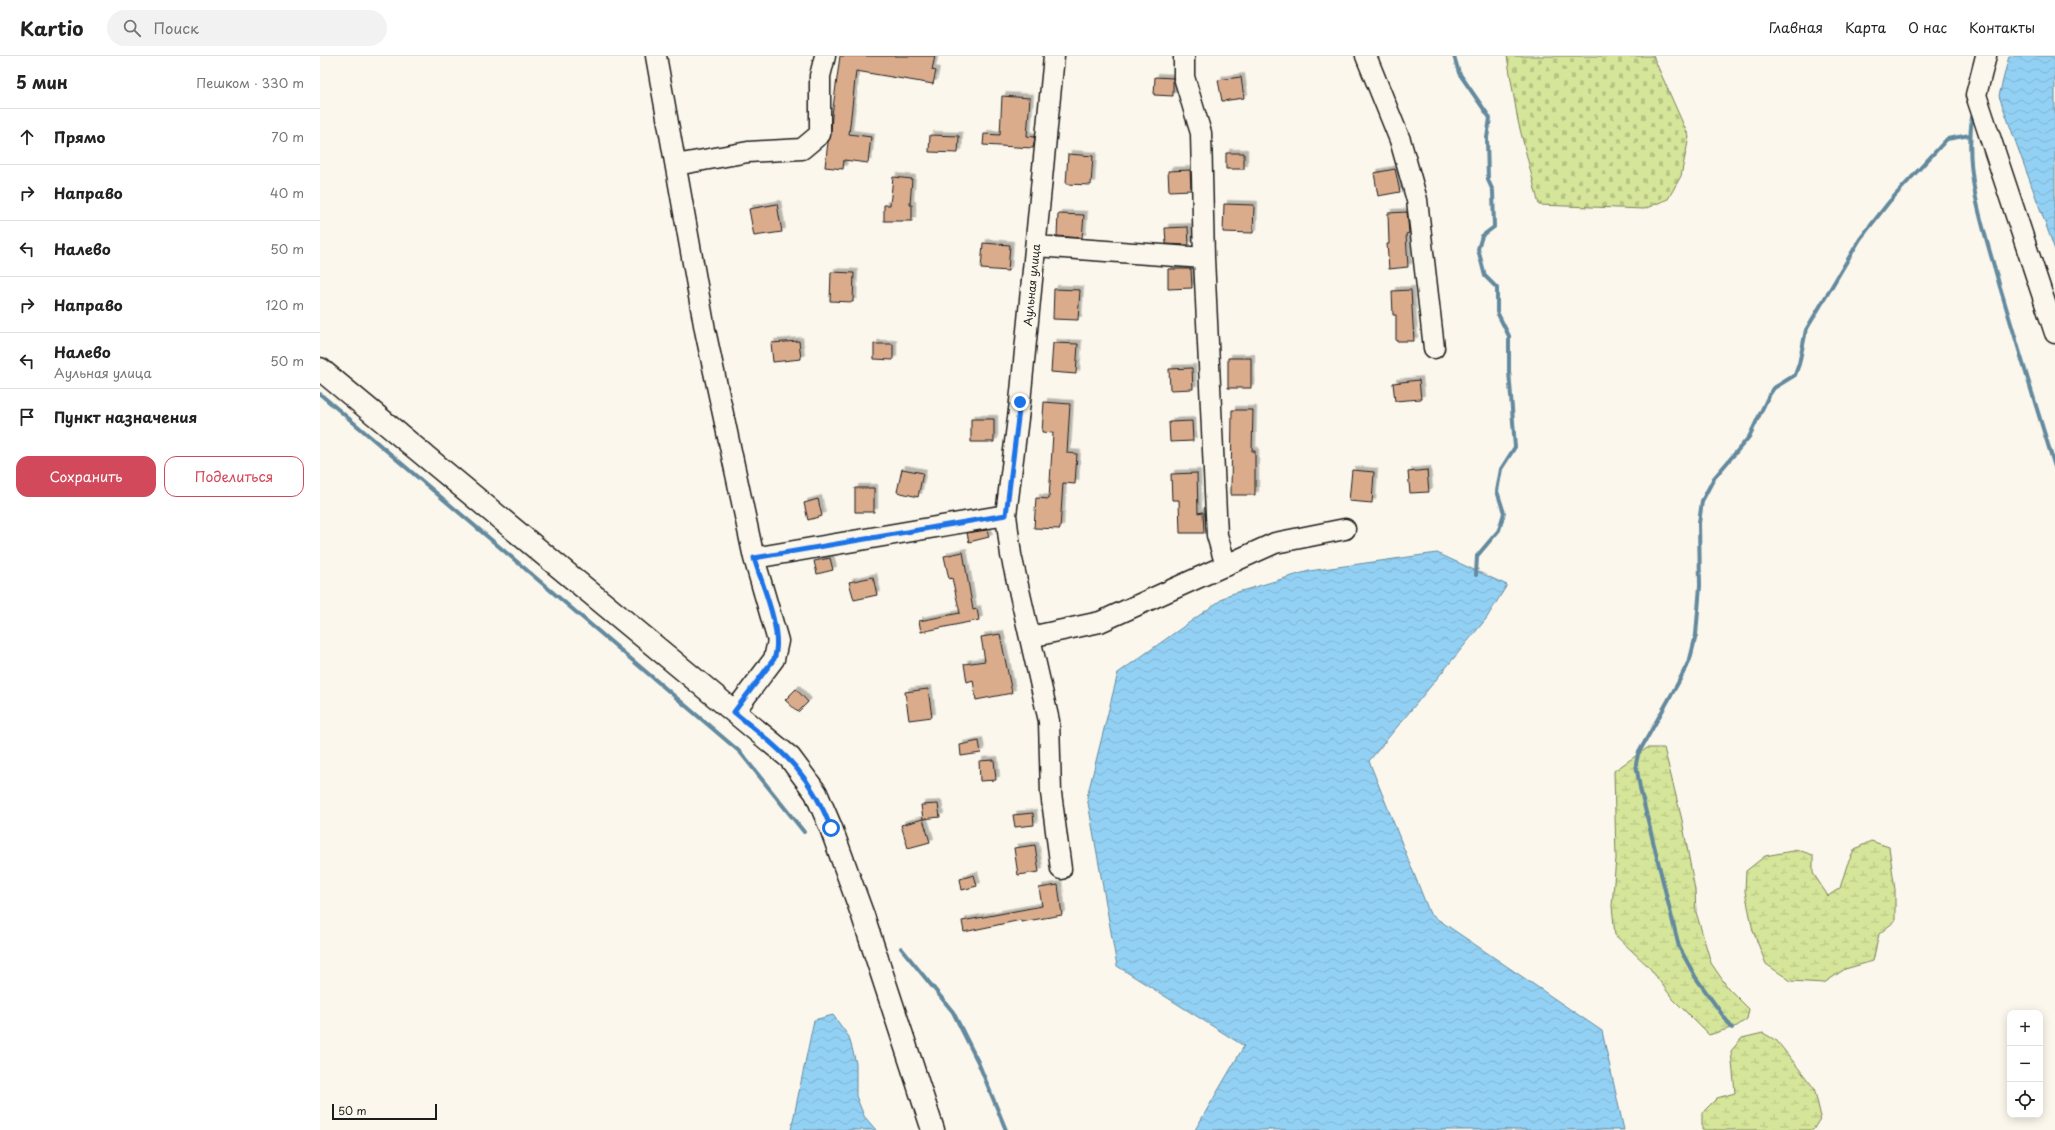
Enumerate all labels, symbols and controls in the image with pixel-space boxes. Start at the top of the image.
search box [107,10,387,46]
text: Kartio [20,14,83,42]
text: Поиск [153,16,199,39]
icon: search [121,17,143,39]
text: Главная [1769,17,1823,38]
text: Карта [1845,17,1886,38]
text: О нас [1908,17,1947,38]
text: Контакты [1969,17,2035,38]
text: 5 мин [16,69,68,95]
text: Пешком · 330 m [196,73,304,92]
text: Прямо [54,125,105,148]
icon: ahead [16,126,38,148]
text: 70 m [271,127,304,146]
text: Направо [54,181,123,204]
icon: right [16,182,38,204]
text: 40 m [270,183,304,202]
text: Налево [54,237,111,260]
icon: left [16,238,38,260]
text: 50 m [270,239,304,258]
street label: Аульная улица [1019,243,1044,327]
text: Направо [54,293,123,316]
icon: right [16,294,38,316]
text: 120 m [265,295,304,314]
text: Налево [54,340,111,363]
icon: left [16,350,38,372]
text: 50 m [270,351,304,370]
text: Аульная улица [54,363,152,382]
route end [1011,393,1029,411]
text: Пункт назначения [54,405,197,428]
icon: arrive [16,406,38,428]
button: Сохранить [16,456,156,497]
button: Поделиться [164,456,304,497]
route start [822,819,840,837]
map controls [2007,1010,2043,1118]
button: + [2007,1010,2043,1046]
button: − [2007,1046,2043,1082]
button: locate [2007,1082,2043,1118]
scale bar [332,1102,437,1121]
text: 50 m [338,1102,367,1119]

